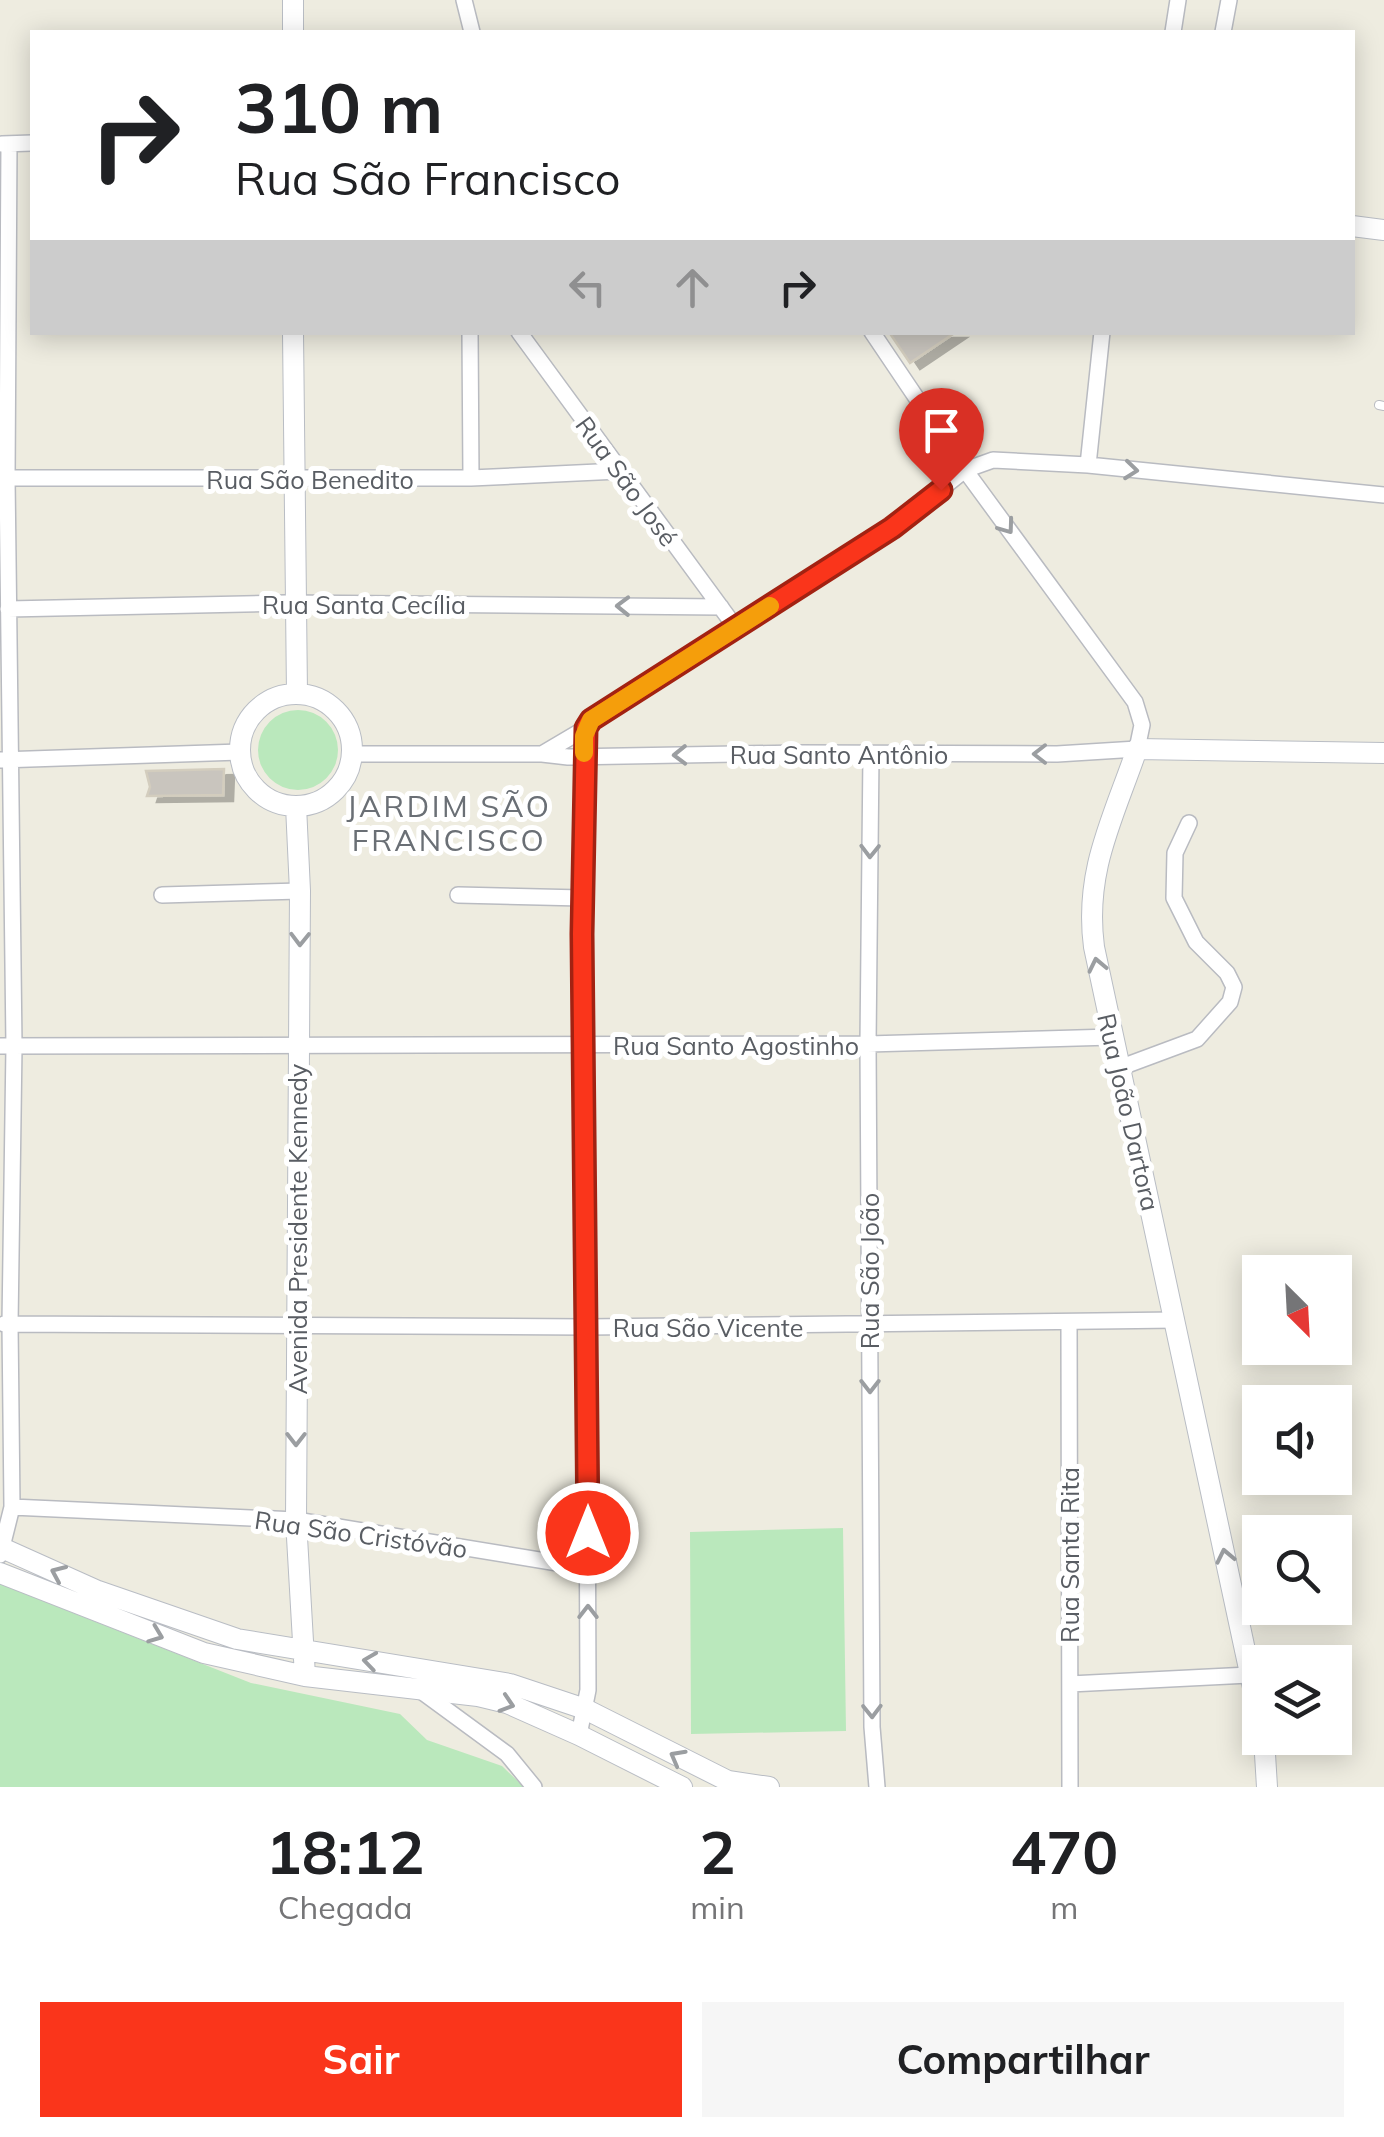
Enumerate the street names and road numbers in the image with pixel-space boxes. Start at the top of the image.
street label: Rua São José [569,410,685,552]
street label: Rua São Benedito [206,464,414,495]
street label: Rua Santa Cecília [262,589,466,620]
street label: Rua Santo Antônio [730,739,948,770]
street label: Rua João Dartora [1091,1010,1167,1214]
street label: Rua Santo Agostinho [613,1030,859,1061]
street label: Avenida Presidente Kennedy [282,1064,313,1394]
street label: Rua São João [854,1193,885,1349]
street label: Rua São Vicente [613,1312,803,1343]
street label: Rua Santa Rita [1054,1467,1085,1643]
street label: Rua São Cristóvão [253,1504,469,1564]

